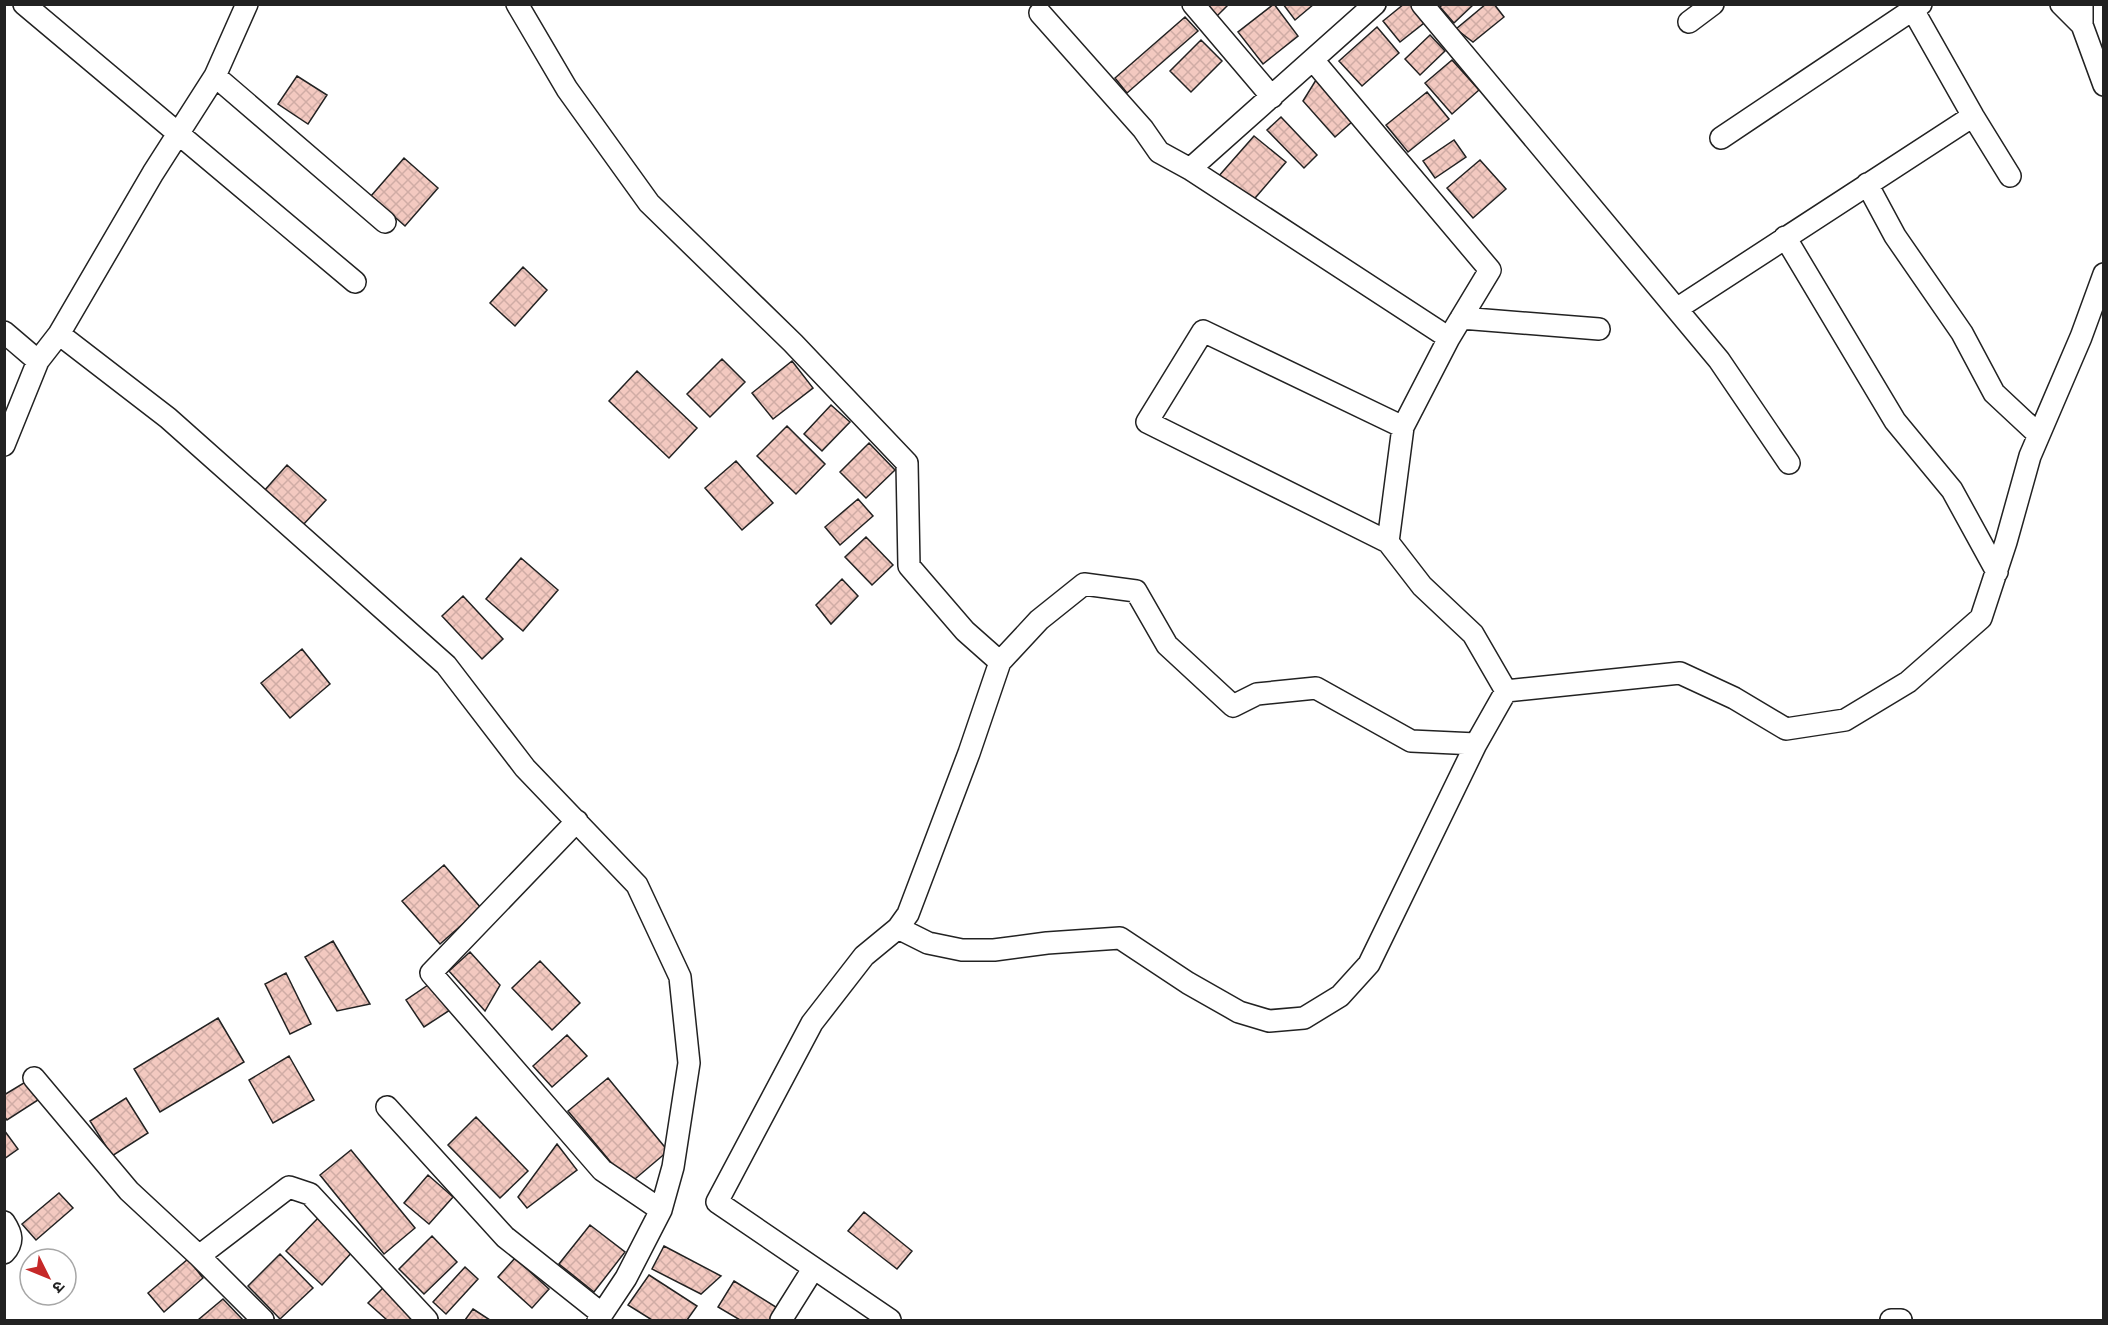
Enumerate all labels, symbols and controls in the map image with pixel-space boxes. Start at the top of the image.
north arrow [18,1247,78,1307]
text: उ [47,1276,70,1299]

